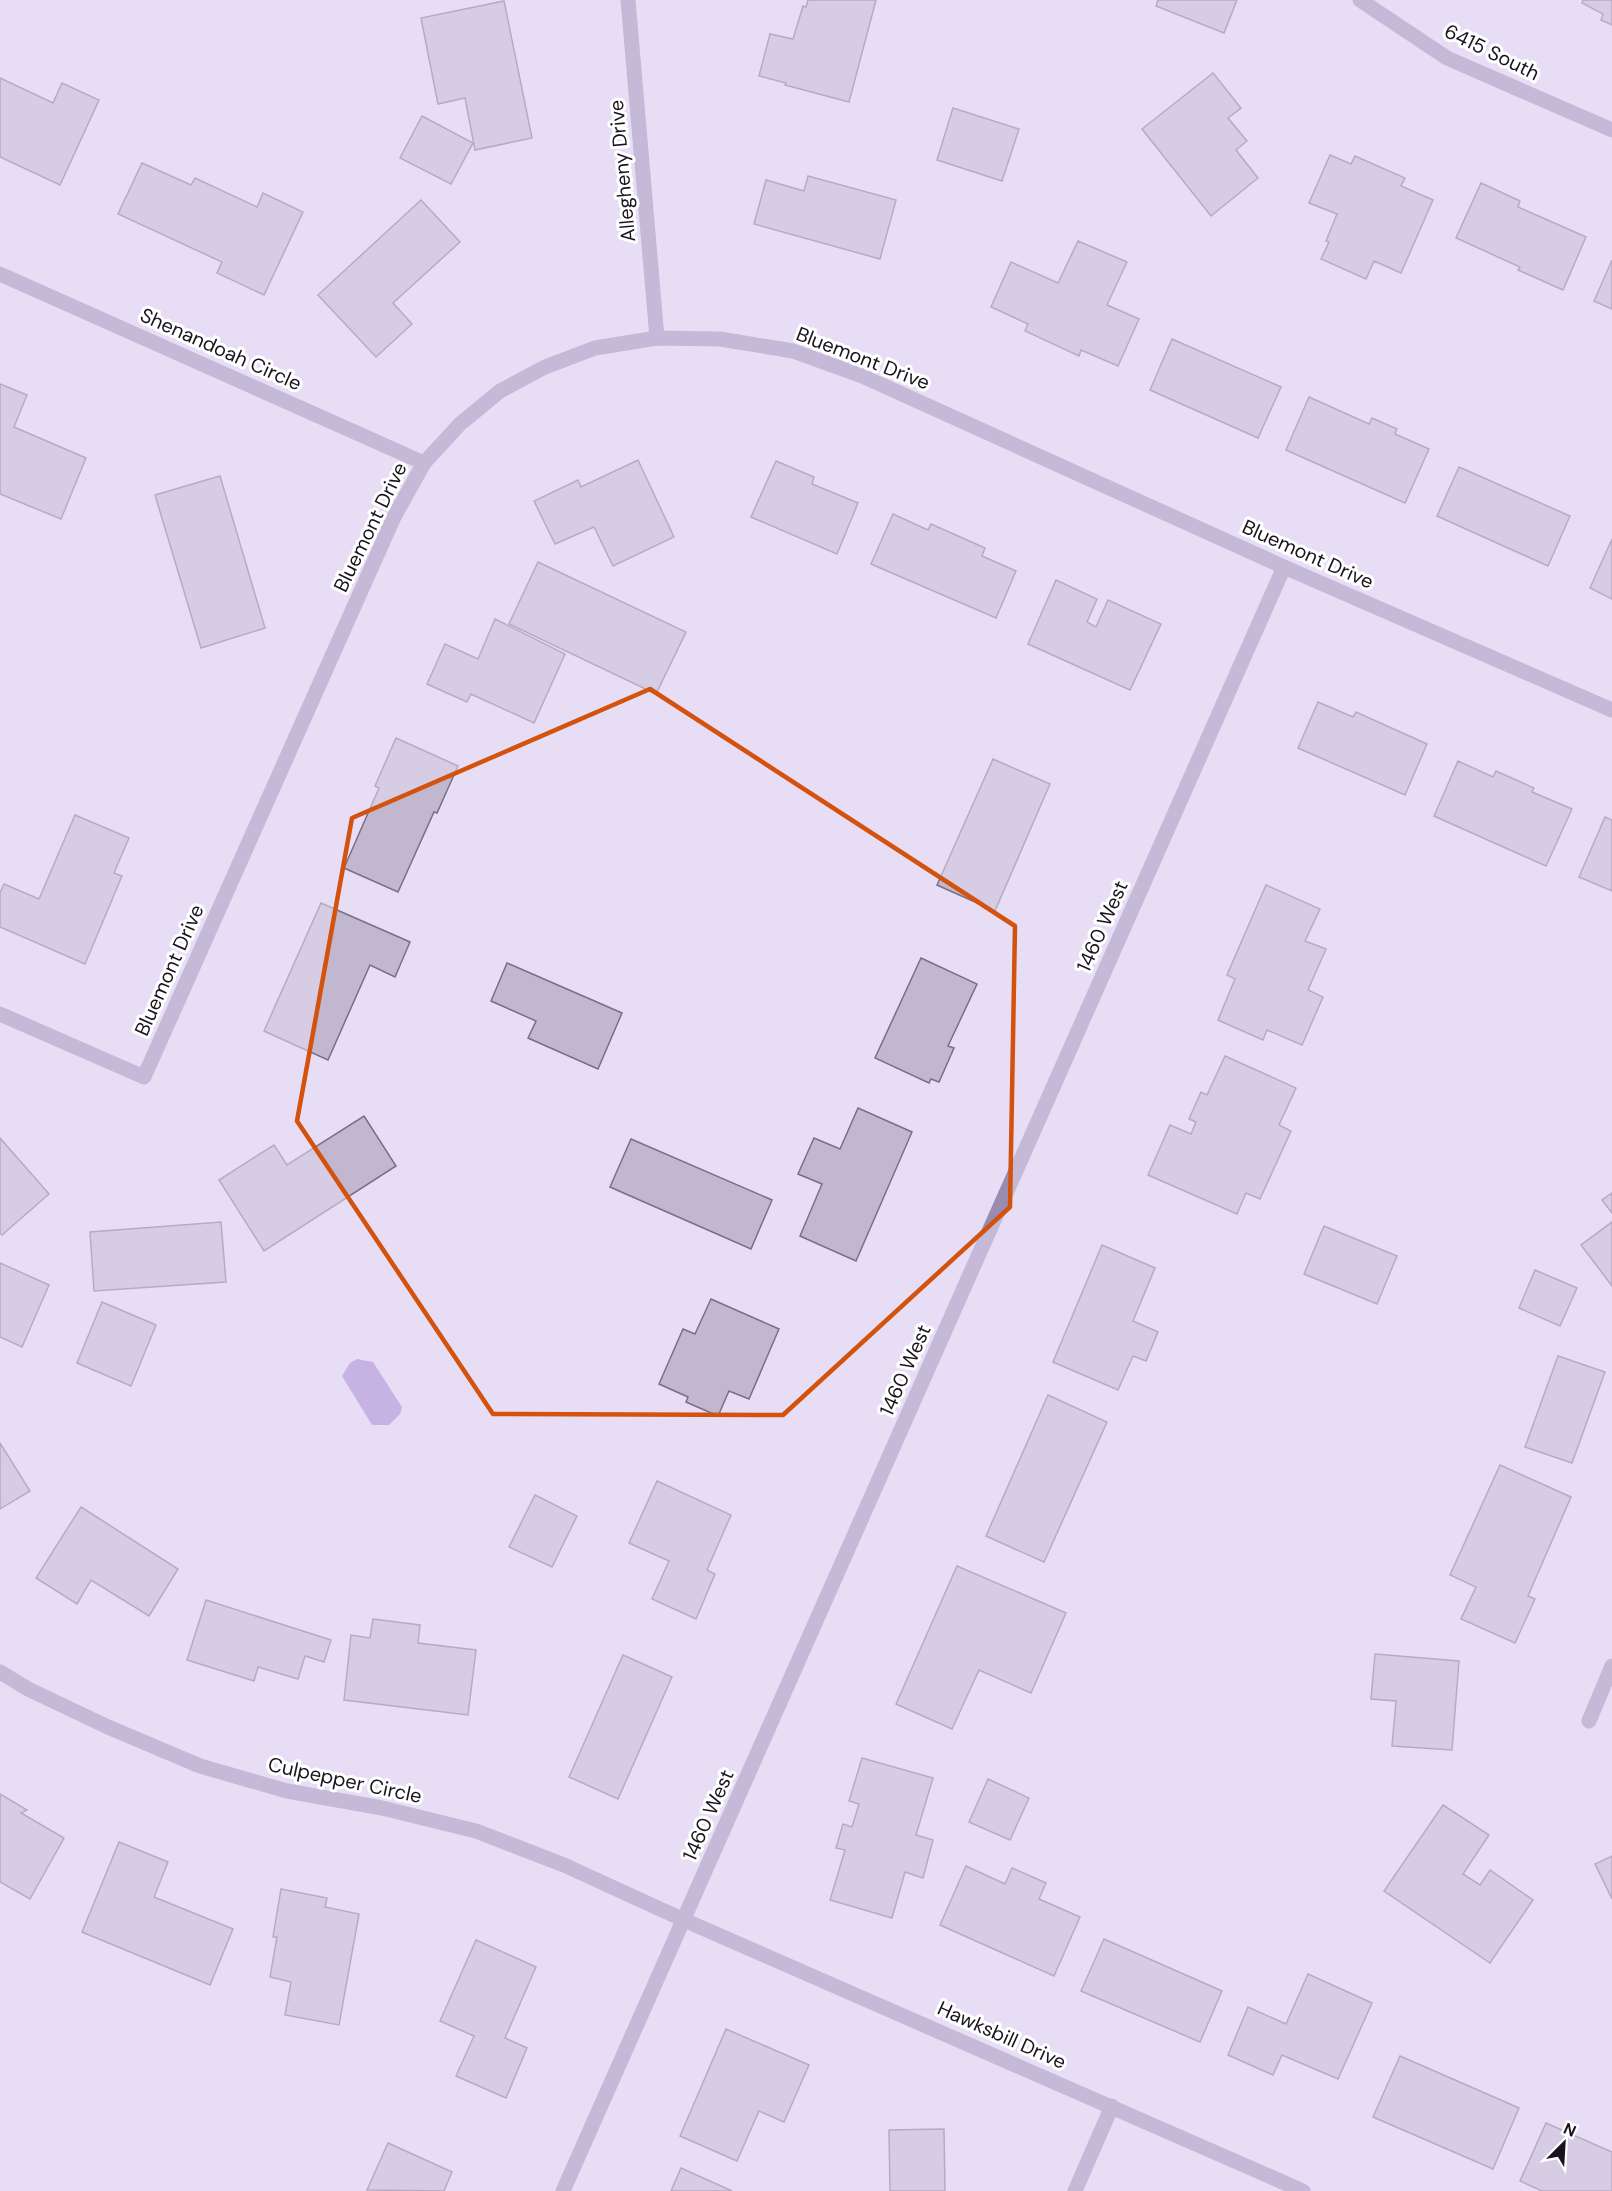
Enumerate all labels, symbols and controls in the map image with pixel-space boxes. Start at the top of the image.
street label: 6415 South [1440,18,1544,86]
street label: Allegheny Drive [603,99,641,243]
street label: Shenandoah Circle [136,302,306,396]
street label: Bluemont Drive [793,321,933,395]
street label: Bluemont Drive [327,458,413,596]
street label: Bluemont Drive [1238,513,1378,595]
street label: 1460 West [1070,876,1134,976]
street label: Bluemont Drive [128,900,210,1040]
street label: 1460 West [873,1320,937,1420]
street label: Culpepper Circle [266,1751,424,1809]
street label: 1460 West [676,1765,740,1865]
street label: Hawksbill Drive [934,1995,1070,2075]
north arrow [1534,2113,1594,2173]
text: N [1560,2118,1579,2142]

